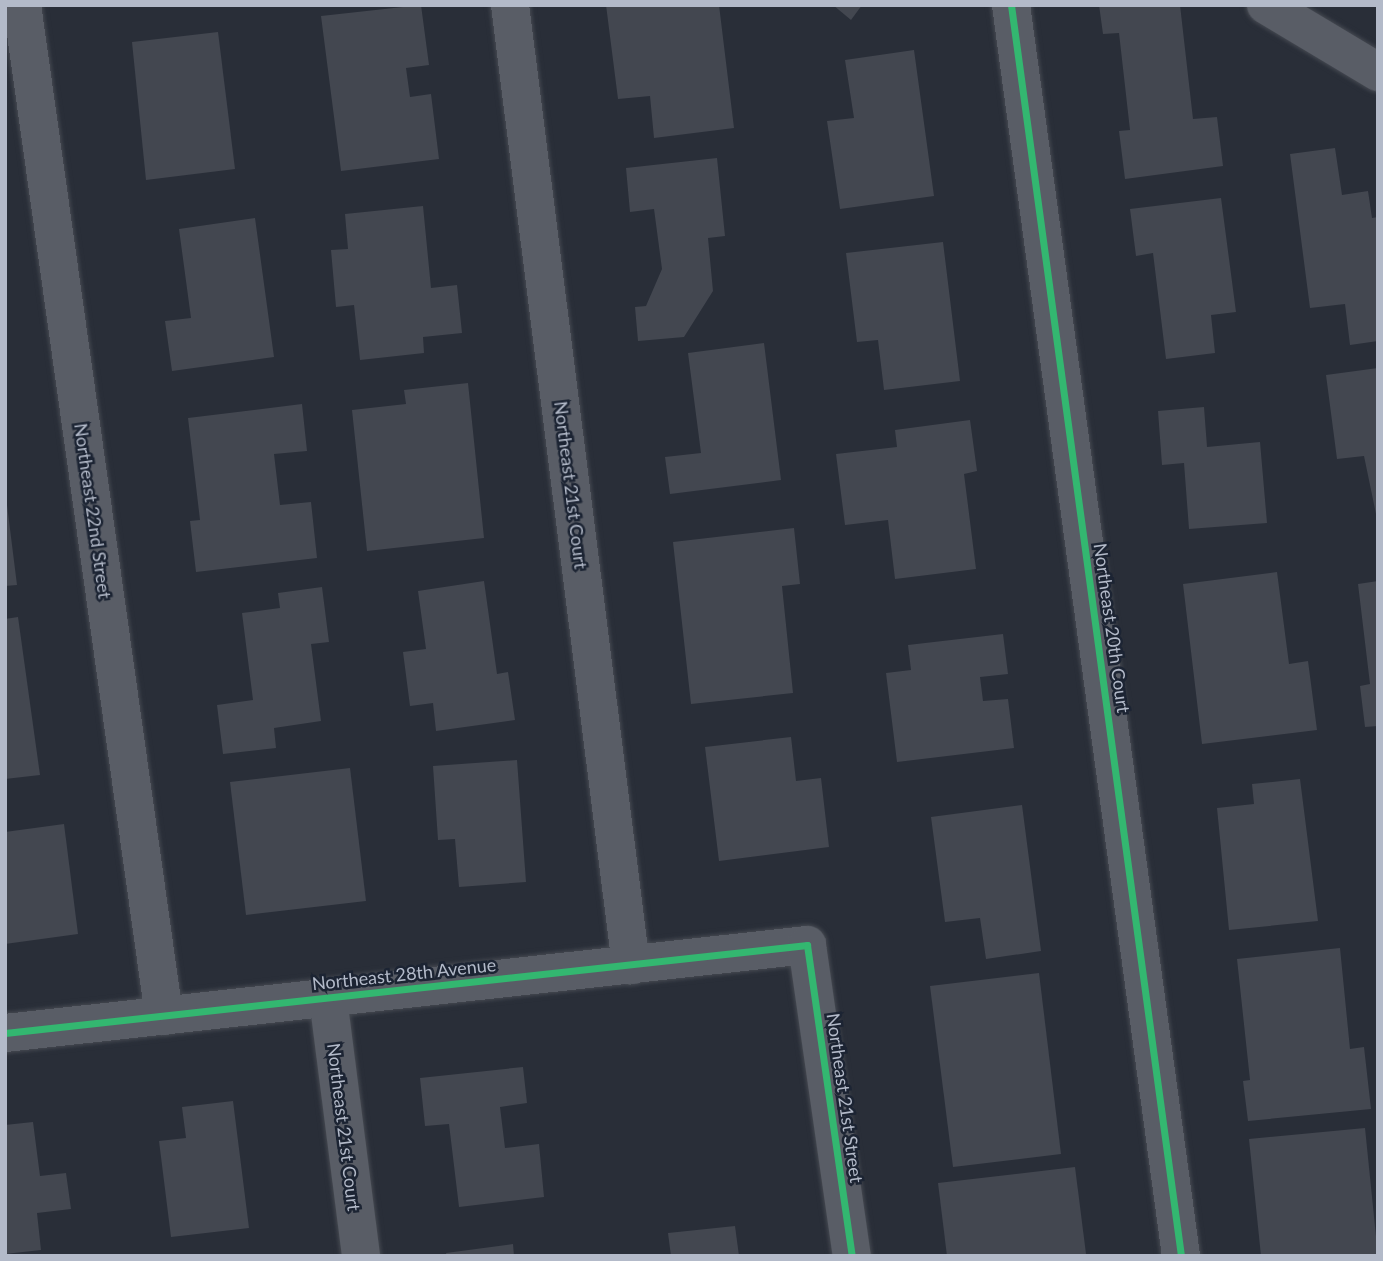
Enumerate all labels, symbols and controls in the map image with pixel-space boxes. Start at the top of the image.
street label: Northeast 21st Court [550,400,592,570]
street label: Northeast 22nd Street [70,422,116,600]
street label: Northeast 20th Court [1089,542,1135,714]
street label: Northeast 28th Avenue [311,954,497,994]
street label: Northeast 21st Street [822,1012,868,1184]
street label: Northeast 21st Court [323,1042,365,1212]

